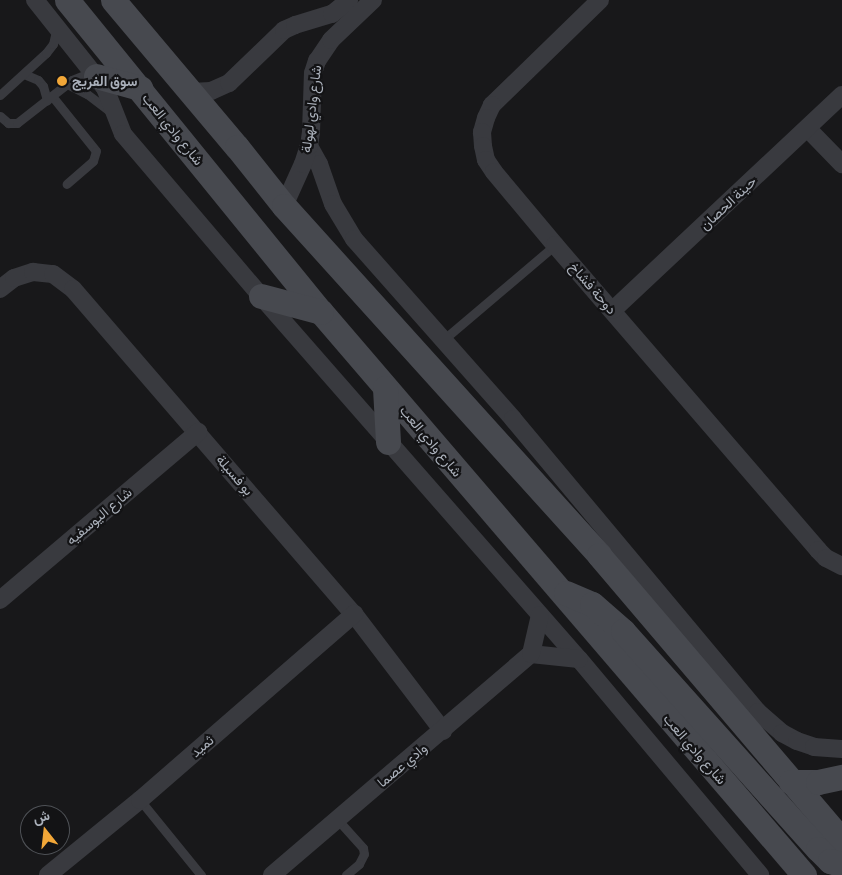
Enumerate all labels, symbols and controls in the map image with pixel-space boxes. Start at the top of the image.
street label: شارع وادي لهولة [297,64,325,154]
place label: سوق الفريج [72,73,138,89]
marker: سوق الفريج [56,75,68,87]
street label: شارع وادي العب [139,90,207,168]
street label: حينة الحصان [696,173,760,233]
street label: دوحة فشاخ [566,259,620,317]
street label: شارع وادي العب [396,402,466,480]
street label: بو فسيلة [213,451,257,499]
street label: شارع اليوسفيه [63,484,135,548]
street label: شارع وادي العب [660,710,730,788]
street label: ثميد [187,732,217,760]
street label: وادي عصما [374,739,430,791]
north arrow [20,805,70,855]
text: ش [31,806,51,827]

